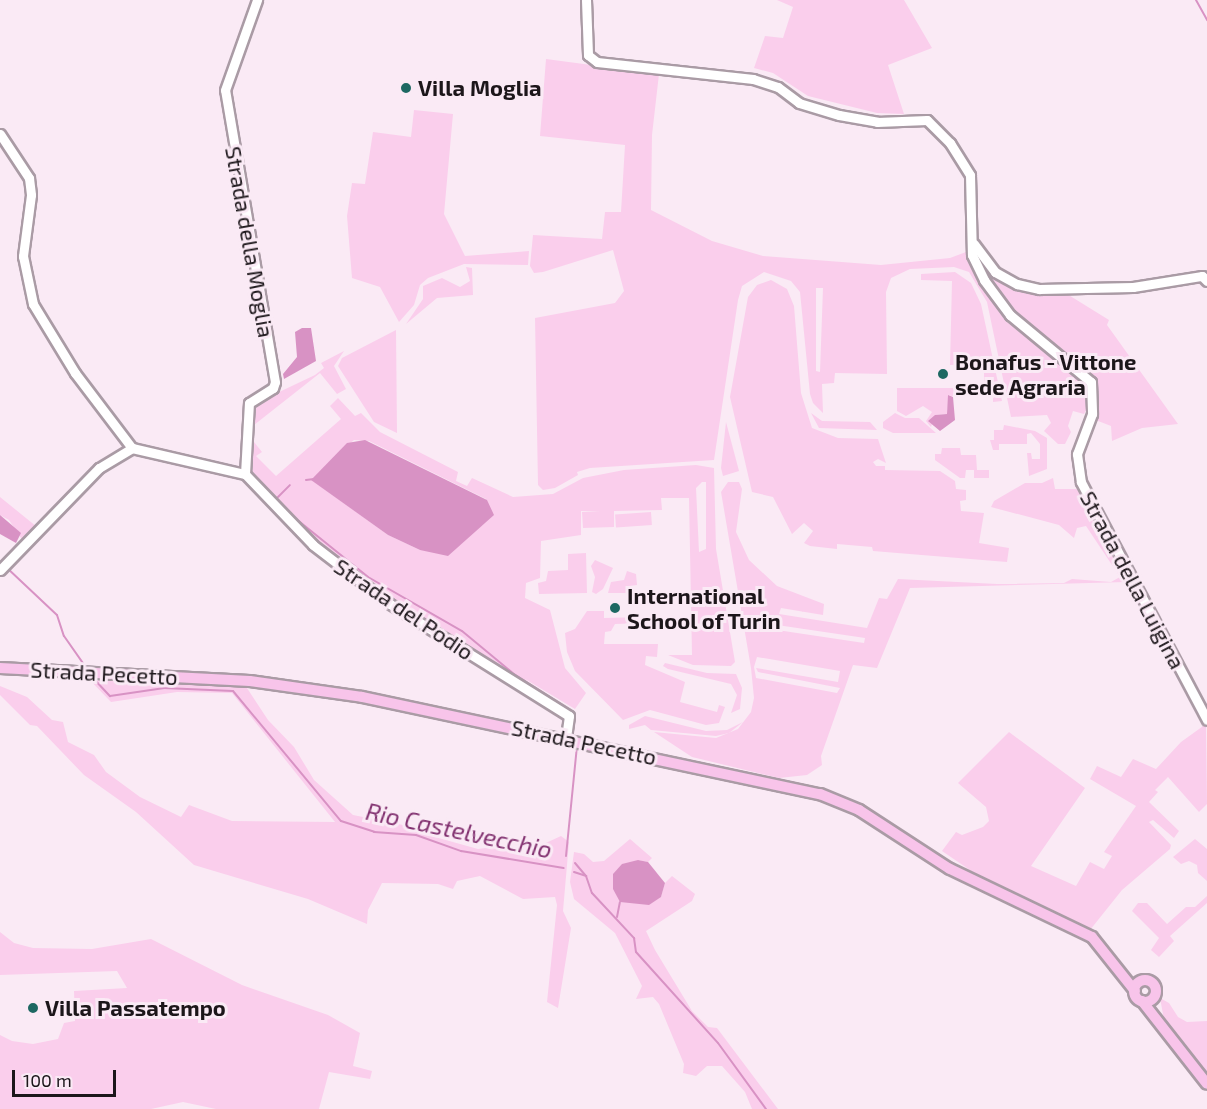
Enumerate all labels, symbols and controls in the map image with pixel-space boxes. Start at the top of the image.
place label: Villa Moglia [418,75,542,101]
marker: Villa Moglia [399,81,413,95]
street label: Strada della Moglia [220,144,280,340]
place label: Bonafus - Vittone sede Agraria [955,348,1137,400]
marker: Bonafus - Vittone sede Agraria [936,367,950,381]
street label: Strada della Luigina [1075,487,1191,673]
street label: Strada del Podio [329,553,479,665]
place label: International School of Turin [627,582,782,634]
marker: International School of Turin [608,601,622,615]
street label: Strada Pecetto [30,656,178,690]
street label: Strada Pecetto [509,714,659,770]
water label: Rio Castelvecchio [363,796,555,864]
place label: Villa Passatempo [45,995,226,1021]
marker: Villa Passatempo [26,1001,40,1015]
scale bar [15,1058,118,1096]
text: 100 m [23,1069,72,1091]

